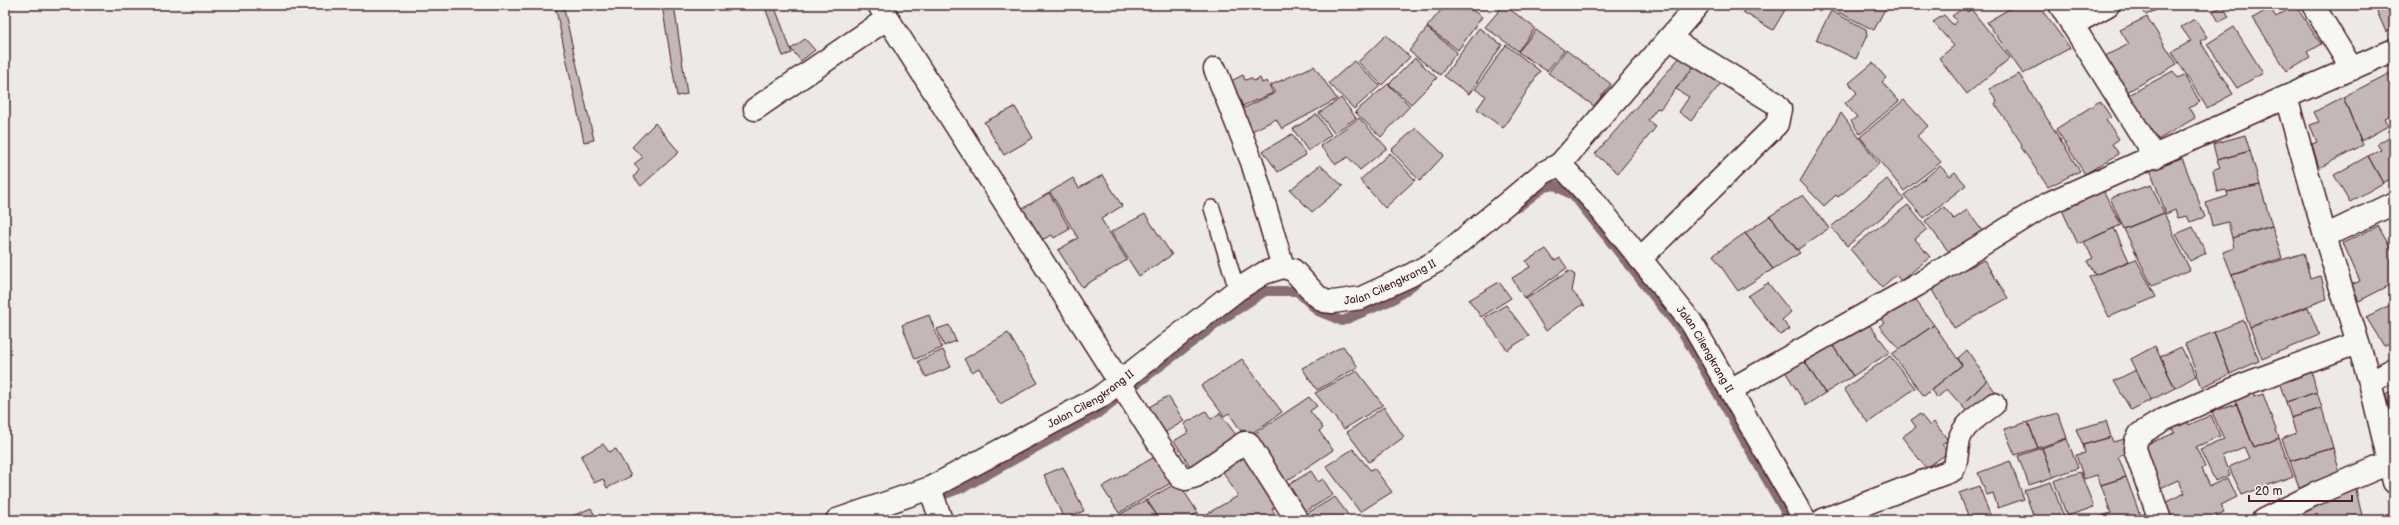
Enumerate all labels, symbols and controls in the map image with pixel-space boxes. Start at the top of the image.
street label: Jalan Cilengkrang II [1343,257,1439,307]
street label: Jalan Cilengkrang II [1674,303,1736,395]
street label: Jalan Cilengkrang II [1045,367,1137,431]
scale bar [2249,477,2352,503]
text: 20 m [2255,484,2282,499]

